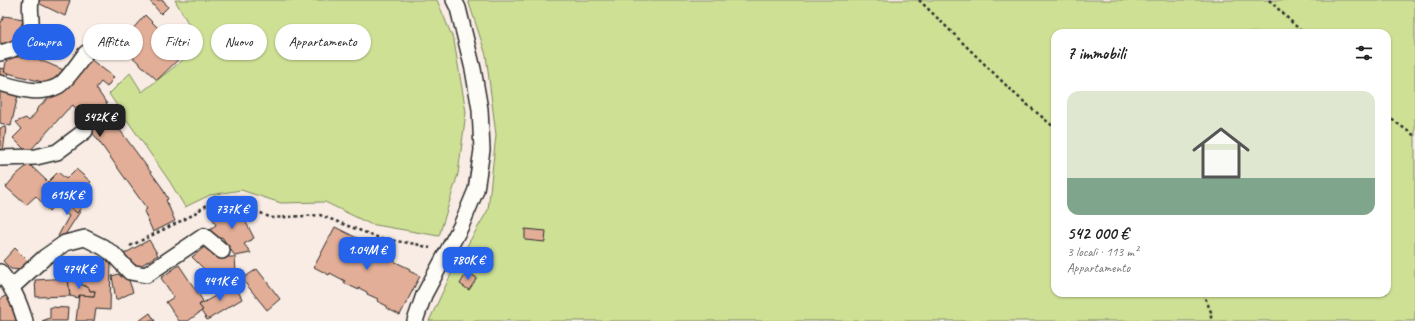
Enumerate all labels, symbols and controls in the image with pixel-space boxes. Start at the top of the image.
chip: Compra [12,24,75,60]
chip: Affitta [83,24,143,60]
chip: Filtri [151,24,203,60]
chip: Nuovo [211,24,267,60]
chip: Appartamento [275,24,371,60]
icon: filters [1353,42,1375,64]
text: 7 immobili [1067,43,1126,64]
pin: 542K € [67,104,133,138]
text: 542K € [84,109,116,125]
icon: home [1185,117,1257,189]
pin: 615K € [34,182,100,216]
text: 615K € [50,187,84,203]
pin: 737K € [199,196,265,230]
text: 737K € [215,201,249,217]
text: 542 000 € [1067,223,1129,244]
pin: 1.04M € [330,237,404,271]
text: 1.04M € [348,242,386,258]
text: 3 locali · 113 m² [1067,244,1138,260]
pin: 780K € [435,247,501,281]
text: 780K € [451,252,485,268]
pin: 474K € [46,256,112,290]
text: Appartamento [1067,260,1130,276]
text: 474K € [62,261,96,277]
pin: 441K € [187,268,253,302]
text: 441K € [203,273,237,289]

